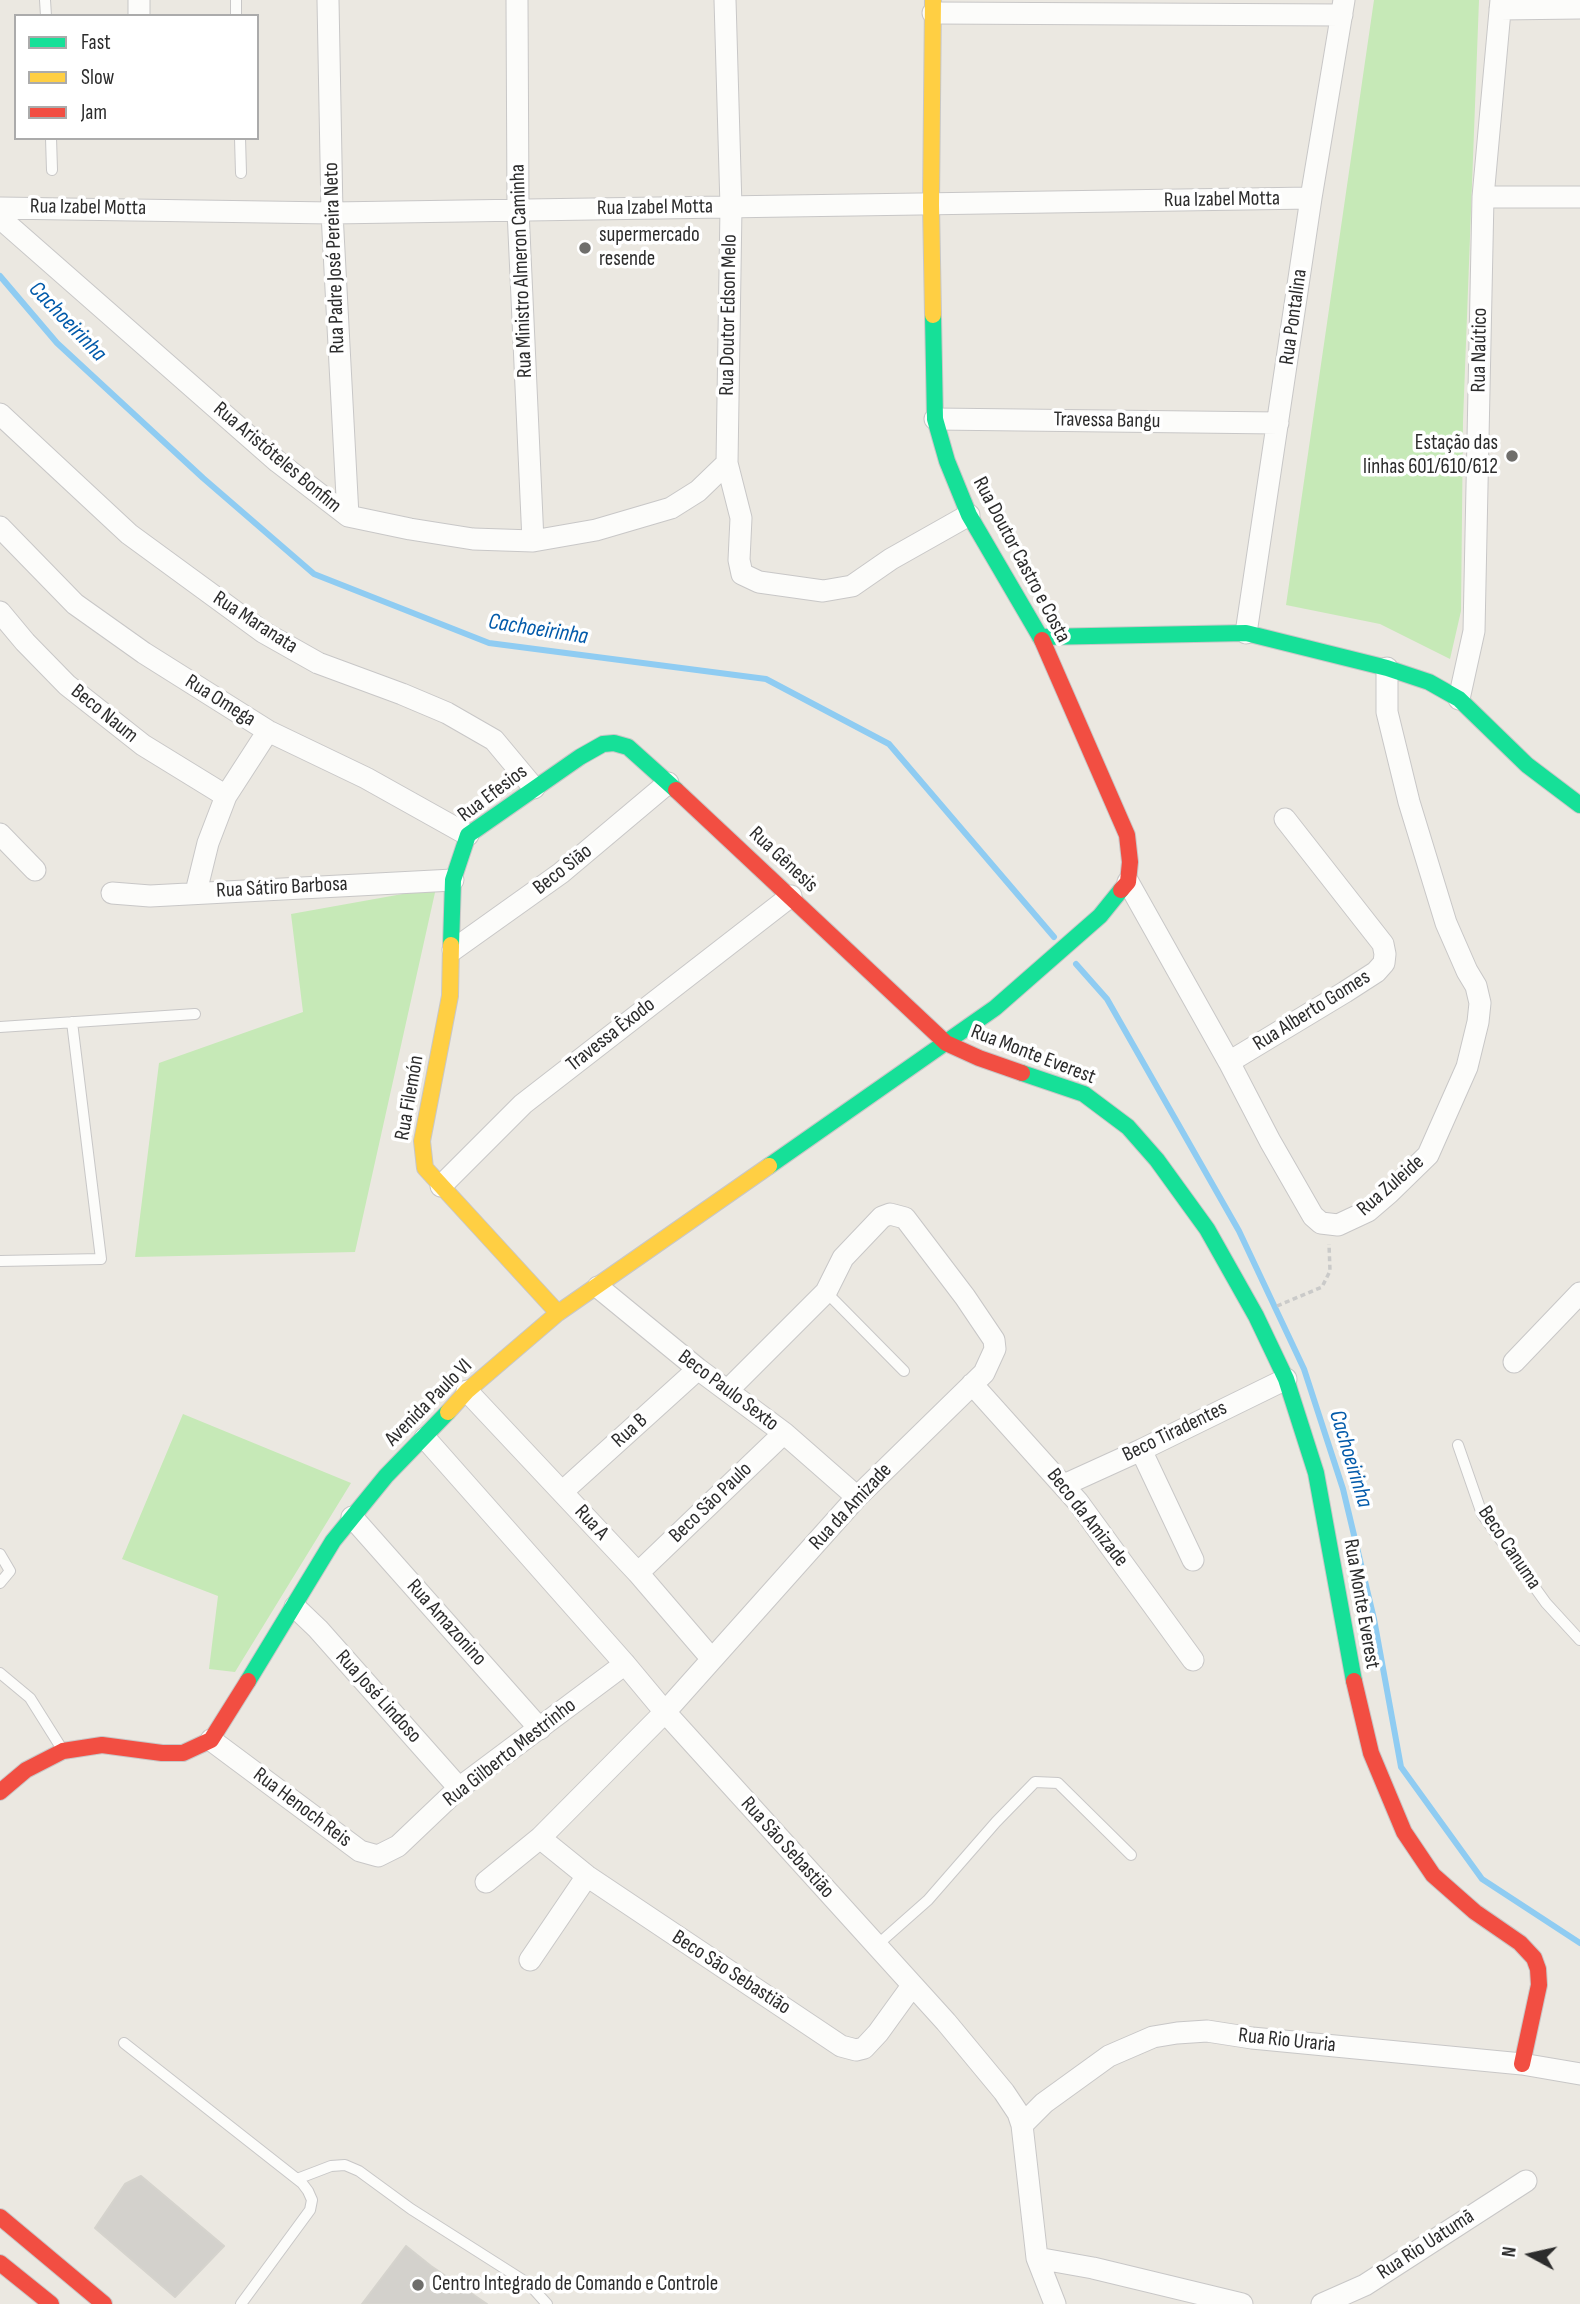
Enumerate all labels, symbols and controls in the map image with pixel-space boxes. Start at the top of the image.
legend [14,14,259,140]
text: Fast [81,30,111,55]
text: Slow [81,65,114,90]
text: Jam [81,100,107,125]
street label: Rua Padre José Pereira Neto [319,162,351,354]
street label: Rua Ministro Almeron Caminha [506,164,538,378]
street label: Rua Izabel Motta [1164,186,1280,214]
street label: Rua Izabel Motta [30,194,146,222]
street label: Rua Izabel Motta [597,194,713,222]
place label: supermercado resende [599,223,700,273]
street label: Rua Doutor Edson Melo [715,234,743,396]
marker: supermercado resende [577,240,593,256]
street label: Rua Pontalina [1275,268,1313,366]
water label: Cachoeirinha [22,276,112,368]
street label: Rua Naútico [1467,307,1493,393]
street label: Rua Aristóteles Bonfim [208,397,346,519]
street label: Travessa Bangu [1053,407,1161,435]
place label: Estação das linhas 601/610/612 [1363,431,1498,481]
marker: Estação das linhas 601/610/612 [1504,448,1520,464]
street label: Rua Doutor Castro e Costa [967,473,1075,647]
street label: Rua Maranata [208,586,302,660]
water label: Cachoeirinha [486,609,590,651]
street label: Rua Omega [180,670,260,732]
street label: Beco Naum [65,679,143,749]
street label: Rua Efesios [453,760,533,828]
street label: Rua Gênesis [743,822,823,898]
street label: Beco Sião [529,839,597,901]
street label: Rua Sátiro Barbosa [216,872,348,904]
street label: Rua Alberto Gomes [1249,965,1375,1057]
street label: Travessa Êxodo [562,993,660,1077]
street label: Rua Monte Everest [967,1020,1099,1090]
street label: Rua Filemón [390,1054,430,1142]
street label: Rua Zuleide [1352,1150,1430,1222]
street label: Beco Paulo Sexto [673,1345,783,1437]
street label: Avenida Paulo VI [380,1354,478,1452]
street label: Beco Tiradentes [1119,1396,1231,1468]
water label: Cachoeirinha [1322,1407,1378,1511]
street label: Rua B [607,1409,653,1453]
street label: Beco São Paulo [664,1457,758,1549]
street label: Rua da Amizade [804,1458,898,1556]
street label: Beco da Amizade [1041,1464,1133,1572]
street label: Rua A [569,1500,613,1546]
street label: Beco Canuma [1472,1501,1546,1595]
street label: Rua Monte Everest [1337,1537,1385,1671]
street label: Rua Amazonino [401,1575,491,1671]
street label: Rua José Lindoso [330,1645,426,1749]
street label: Rua Gilberto Mestrinho [439,1693,581,1813]
street label: Rua Henoch Reis [248,1763,356,1853]
street label: Rua São Sebastião [735,1792,839,1904]
street label: Beco São Sebastião [667,1925,795,2021]
street label: Rua Rio Uraria [1237,2023,1337,2059]
street label: Rua Rio Uatumã [1373,2204,1479,2286]
north arrow [1496,2220,1566,2290]
text: N [1498,2245,1522,2259]
place label: Centro Integrado de Comando e Controle [432,2272,718,2298]
marker: Centro Integrado de Comando e Controle [410,2277,426,2293]

